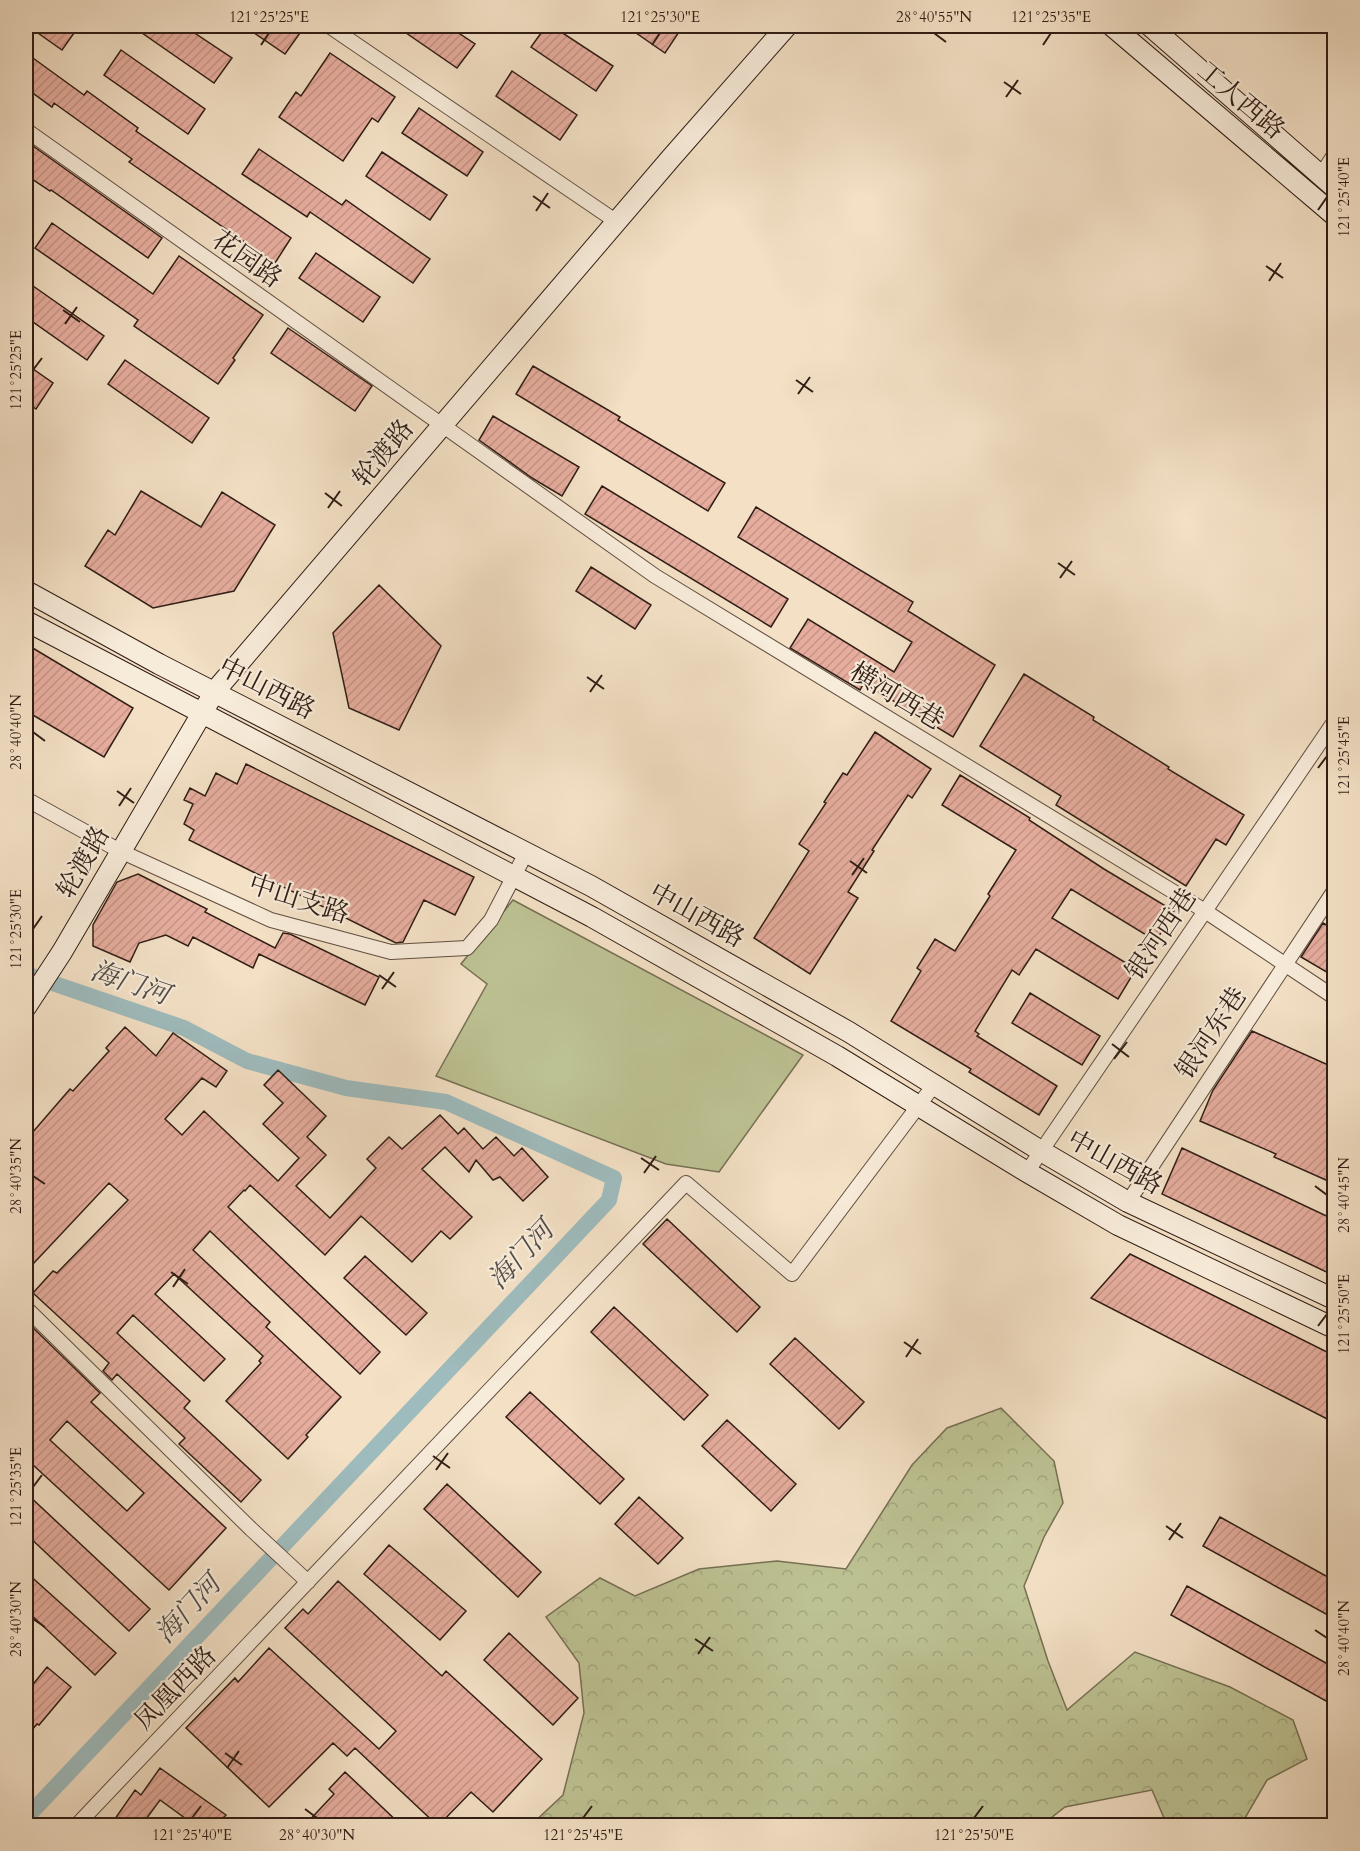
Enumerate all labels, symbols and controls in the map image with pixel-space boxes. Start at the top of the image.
text: 121°25'25"E [229,7,309,27]
text: 121°25'30"E [620,7,700,27]
text: 28°40'55"N [896,7,972,27]
text: 121°25'35"E [1011,7,1091,27]
street label: 工人西路 [1190,53,1292,147]
text: 121°25'40"E [1334,157,1354,237]
street label: 花园路 [205,222,289,296]
text: 121°25'25"E [6,330,26,410]
street label: 轮渡路 [345,412,421,494]
street label: 中山西路 [213,649,321,727]
street label: 横河西巷 [843,654,951,738]
text: 28°40'40"N [6,694,26,770]
text: 121°25'45"E [1334,716,1354,796]
street label: 轮渡路 [48,819,118,905]
street label: 中山支路 [244,866,354,932]
street label: 中山西路 [643,874,751,956]
street label: 银河西巷 [1117,881,1205,987]
text: 121°25'30"E [6,889,26,969]
water label: 海门河 [86,952,179,1015]
street label: 银河东巷 [1167,980,1255,1086]
street label: 中山西路 [1061,1121,1169,1203]
text: 28°40'35"N [6,1138,26,1214]
text: 28°40'45"N [1334,1157,1354,1233]
water label: 海门河 [480,1209,566,1297]
text: 121°25'50"E [1334,1274,1354,1354]
text: 121°25'35"E [6,1447,26,1527]
water label: 海门河 [147,1563,233,1651]
text: 28°40'30"N [6,1581,26,1657]
text: 28°40'40"N [1334,1600,1354,1676]
street label: 凤凰西路 [126,1638,224,1738]
text: 121°25'40"E [152,1825,232,1845]
text: 28°40'30"N [279,1825,355,1845]
text: 121°25'45"E [543,1825,623,1845]
text: 121°25'50"E [934,1825,1014,1845]

